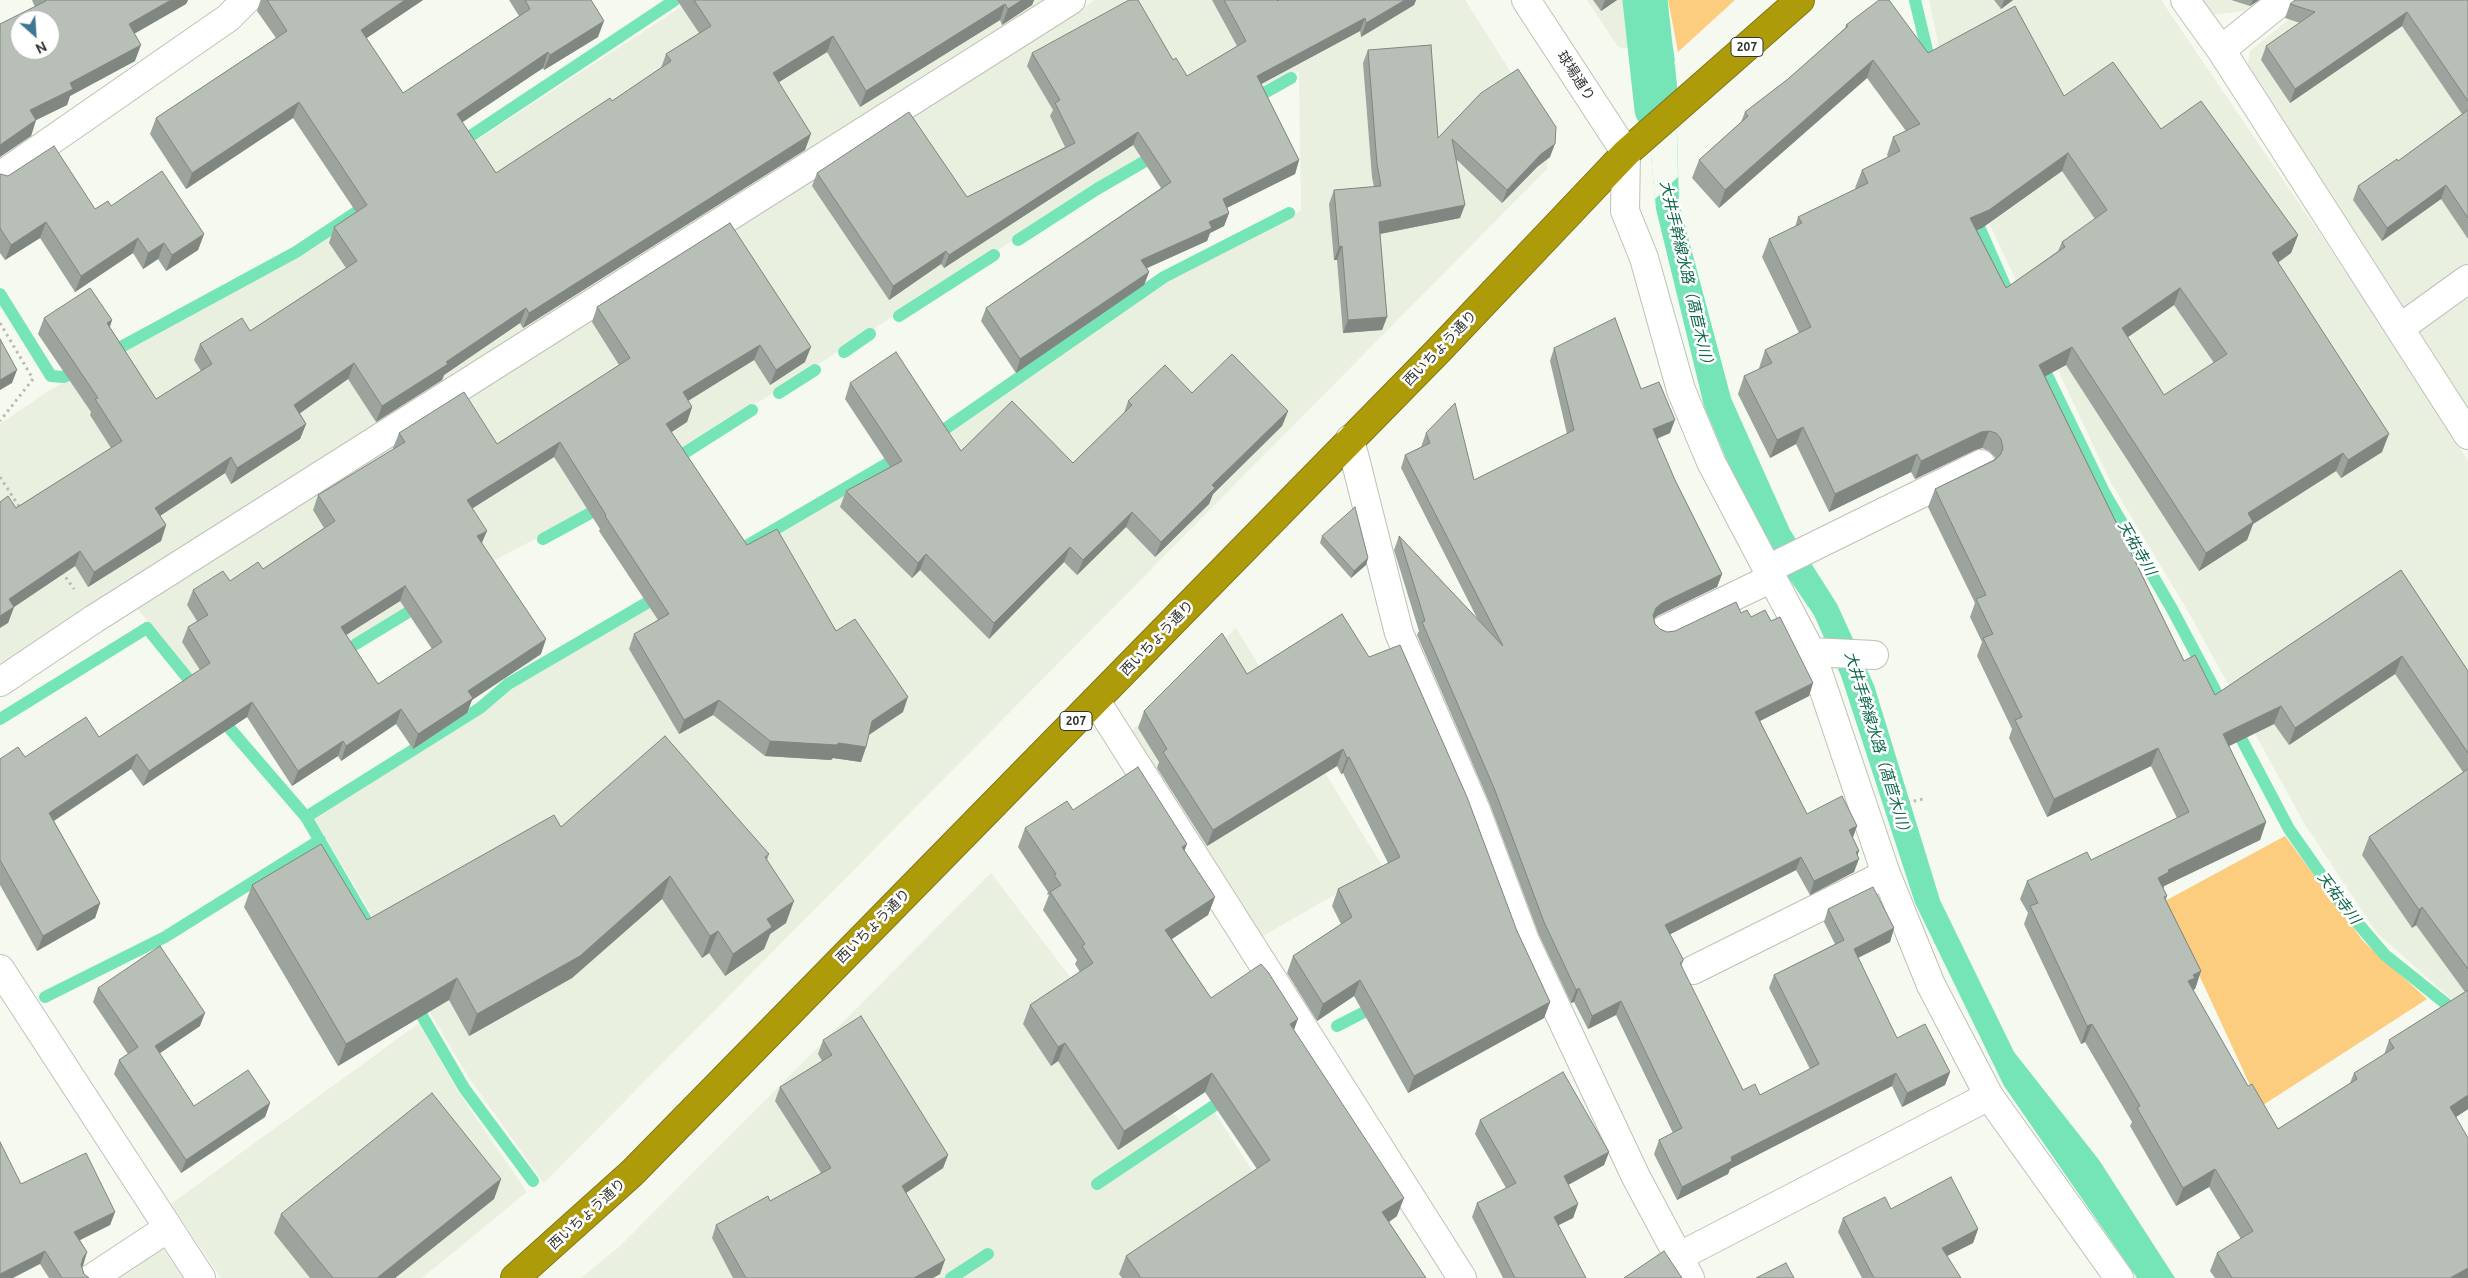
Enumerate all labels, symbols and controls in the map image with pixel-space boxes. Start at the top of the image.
north arrow [10,10,60,60]
text: N [33,38,49,57]
road number: 207 [1731,38,1763,56]
street label: 球場通り [1554,48,1598,104]
water label: 大井手幹線水路（萵苣木川） [1656,179,1718,373]
street label: 西いちょう通り [1400,307,1480,389]
water label: 天祐寺川 [2114,518,2160,578]
street label: 西いちょう通り [1117,597,1197,679]
water label: 大井手幹線水路（萵苣木川） [1841,649,1915,841]
road number: 207 [1060,711,1092,730]
water label: 天祐寺川 [2314,869,2364,927]
street label: 西いちょう通り [832,885,914,967]
street label: 西いちょう通り [545,1175,629,1253]

